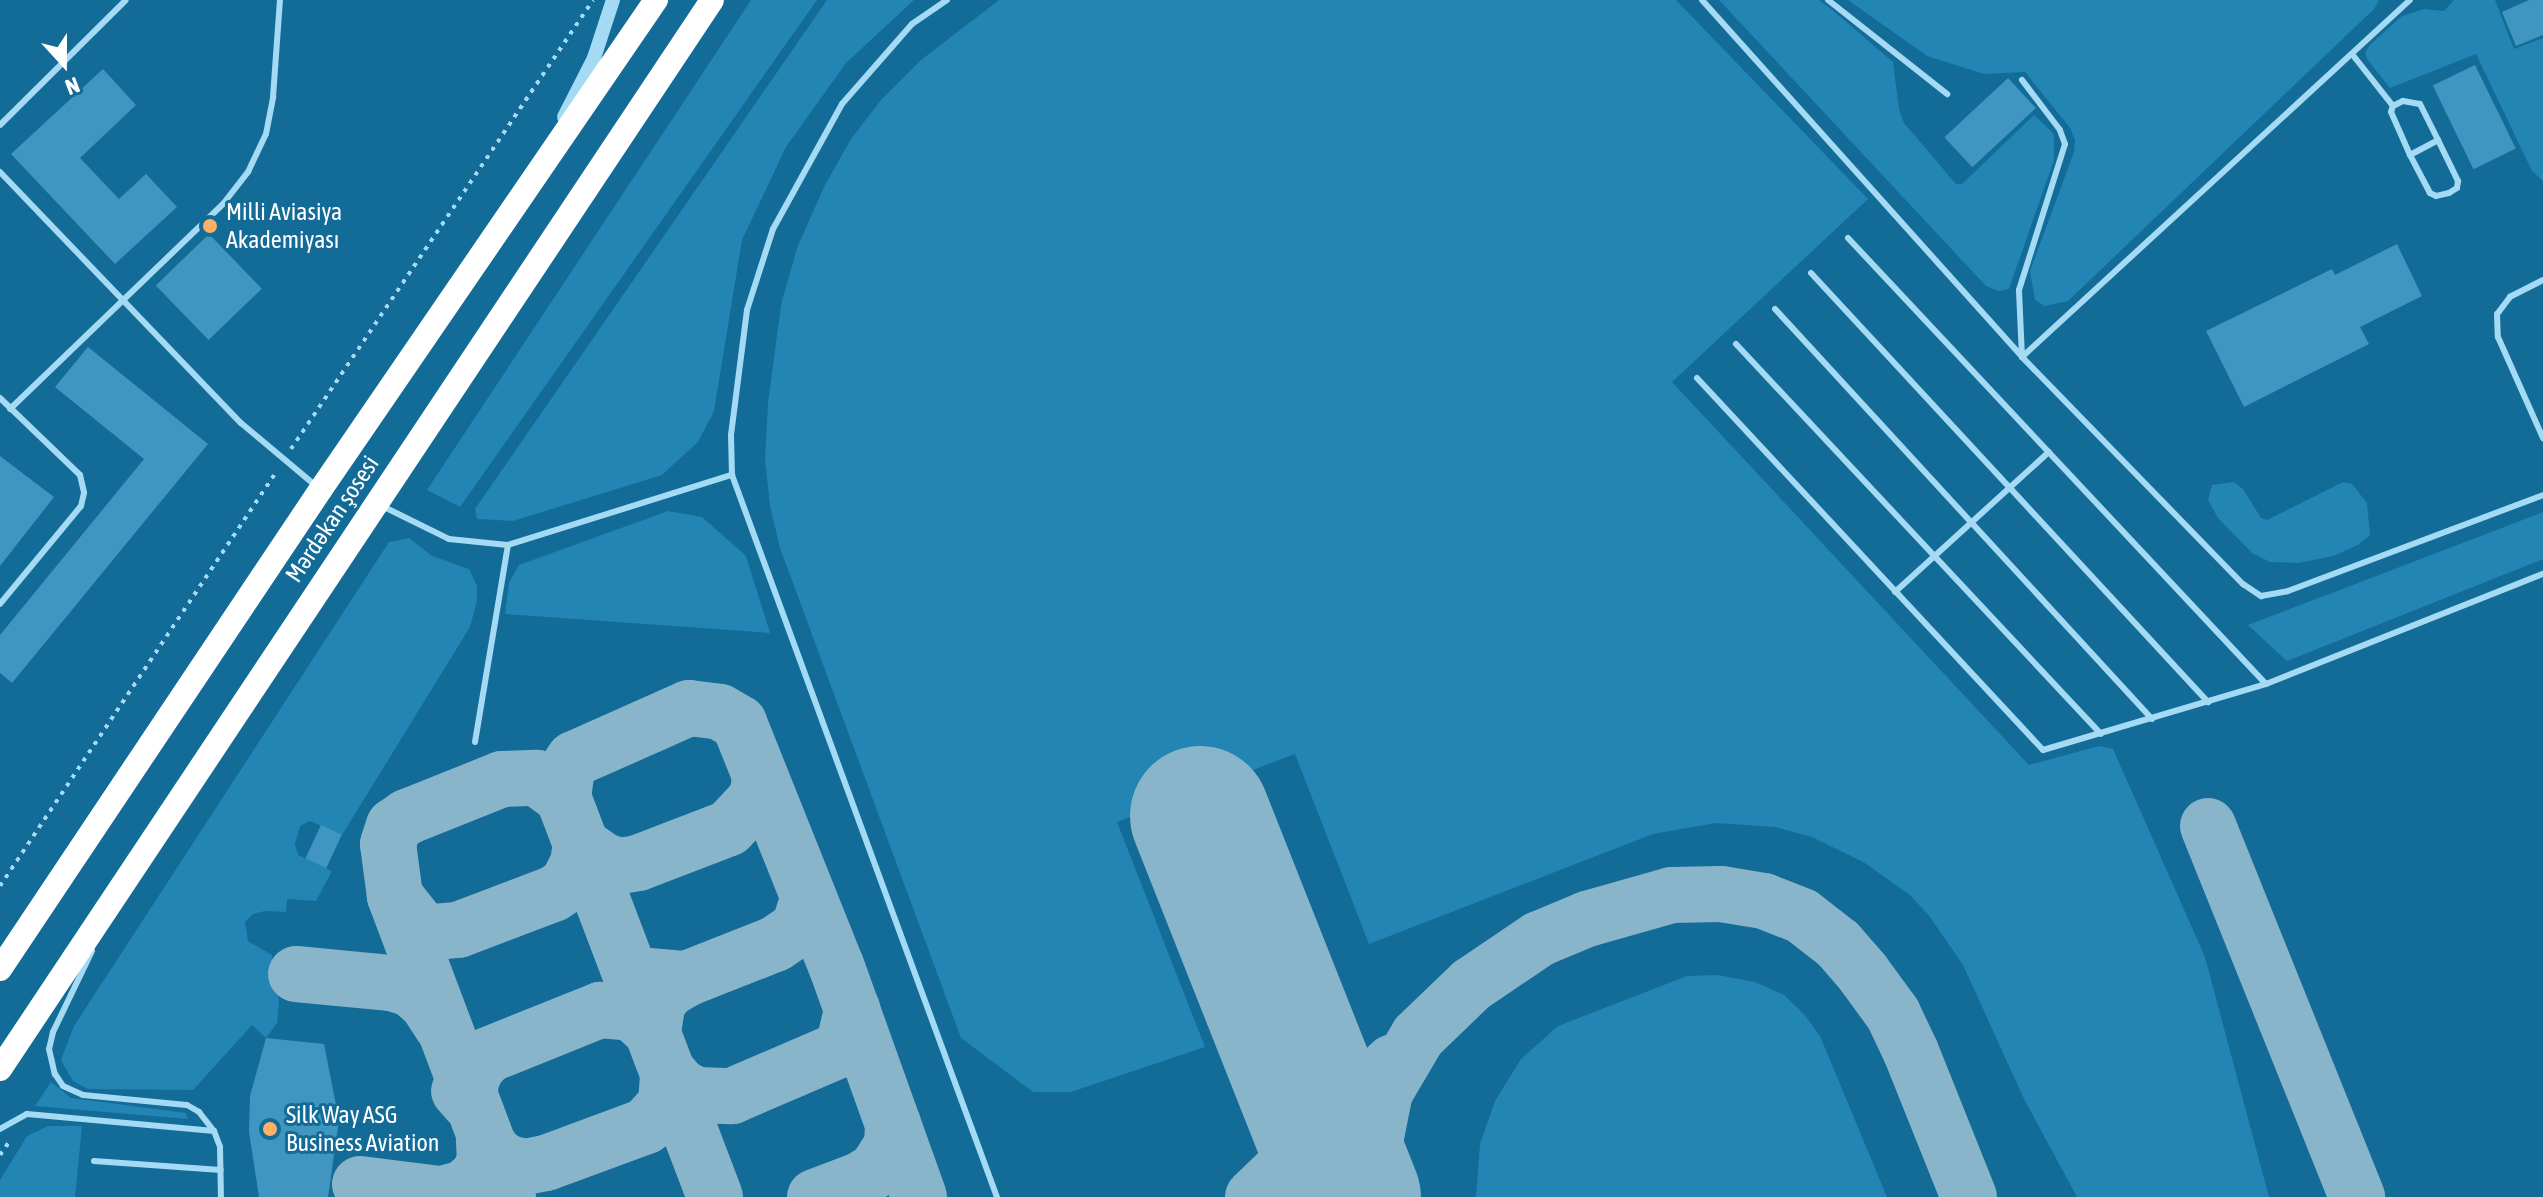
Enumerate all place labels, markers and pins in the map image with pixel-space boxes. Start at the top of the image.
place label: Milli Aviasiya Akademiyası [226,198,342,254]
marker: Milli Aviasiya Akademiyası [201,217,219,235]
place label: Silk Way ASG Business Aviation [286,1101,439,1157]
marker: Silk Way ASG Business Aviation [261,1120,279,1138]

